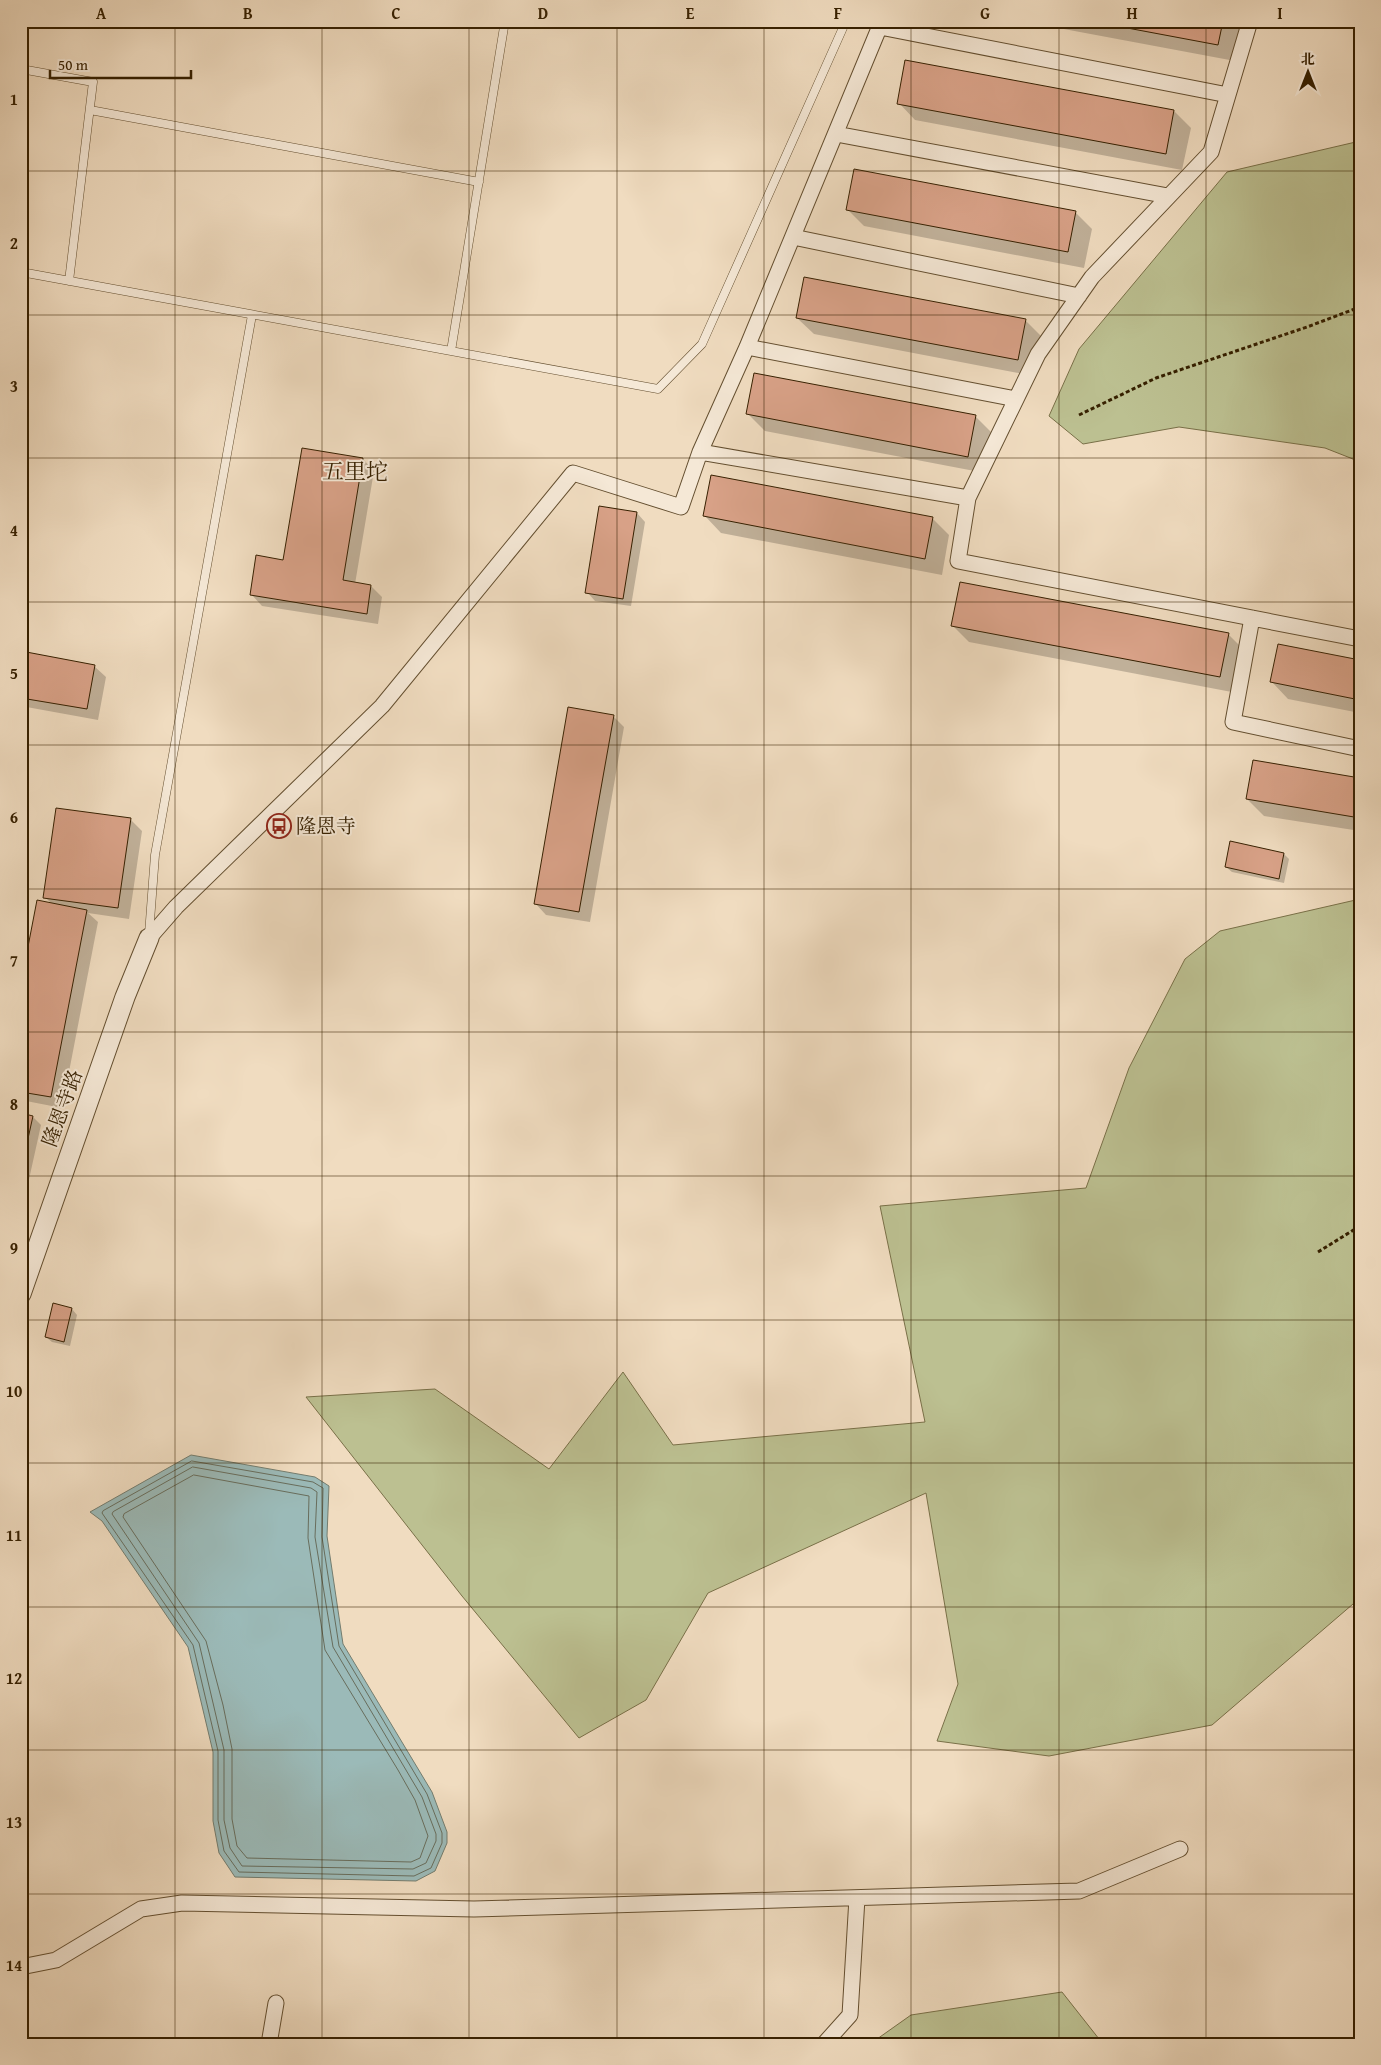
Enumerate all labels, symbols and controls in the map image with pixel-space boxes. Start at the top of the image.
text: A [96,1,107,25]
text: B [243,1,253,25]
text: C [391,1,401,25]
text: D [538,1,548,25]
text: E [686,1,695,25]
text: F [834,1,842,25]
text: G [980,1,990,25]
text: H [1126,1,1138,25]
text: I [1277,1,1283,25]
scale bar [50,48,191,80]
north arrow [1284,48,1334,98]
text: 北 [1301,49,1315,69]
text: 50 m [58,54,89,75]
text: 1 [10,87,18,111]
text: 2 [10,231,18,255]
text: 3 [10,374,18,398]
district label: 五里坨 [322,455,388,487]
text: 4 [10,518,18,542]
text: 5 [10,661,18,685]
text: 6 [10,805,18,829]
place label: 隆恩寺 [296,811,356,840]
bus stop icon: 隆恩寺 [266,813,292,839]
text: 7 [10,948,18,972]
street label: 隆恩寺路 [34,1065,89,1150]
text: 8 [10,1092,18,1116]
text: 9 [10,1236,18,1260]
text: 10 [6,1379,22,1403]
text: 11 [6,1523,22,1547]
text: 12 [6,1666,22,1690]
text: 13 [6,1810,22,1834]
text: 14 [6,1953,22,1977]

